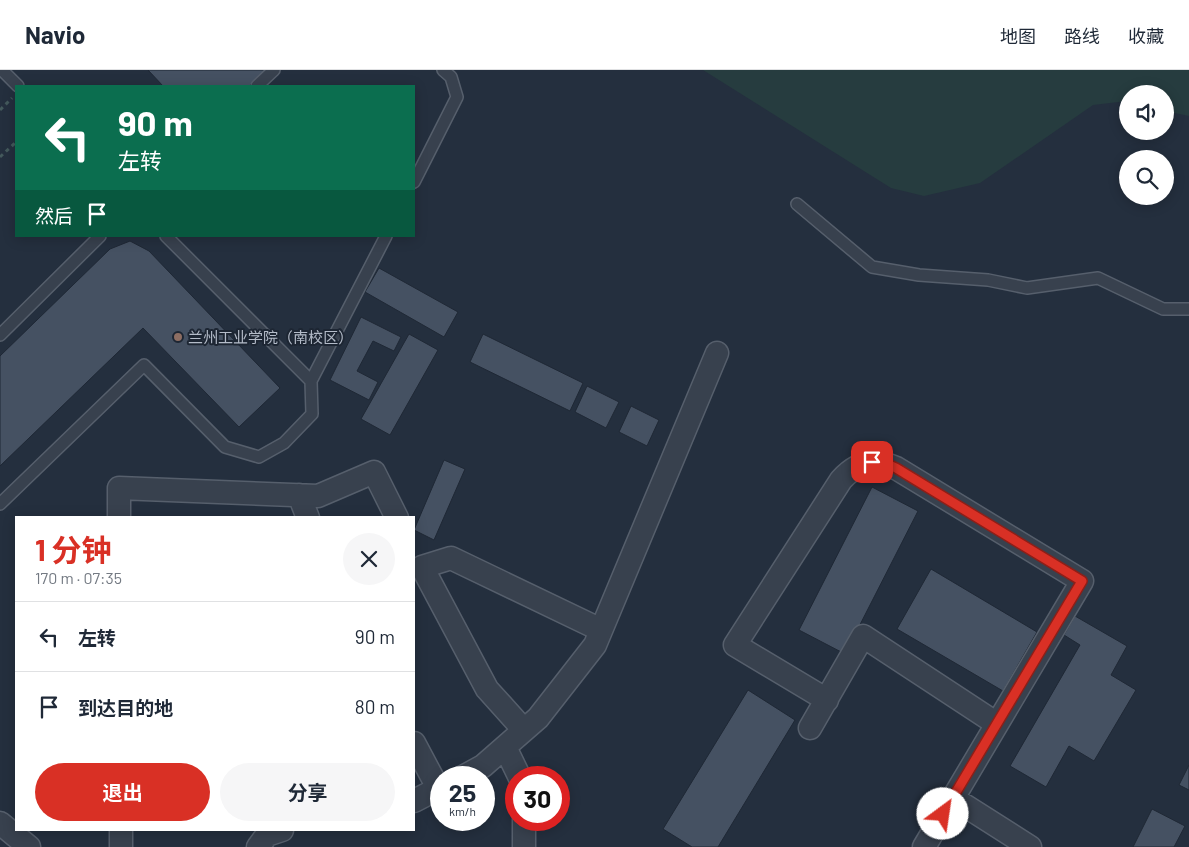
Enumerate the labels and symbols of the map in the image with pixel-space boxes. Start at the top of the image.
place label: 兰州工业学院（南校区） [188,328,353,346]
marker: 兰州工业学院（南校区） [172,331,184,343]
pin [851,441,893,483]
speed limit sign: 30 [505,766,570,831]
position arrow [916,787,968,839]

